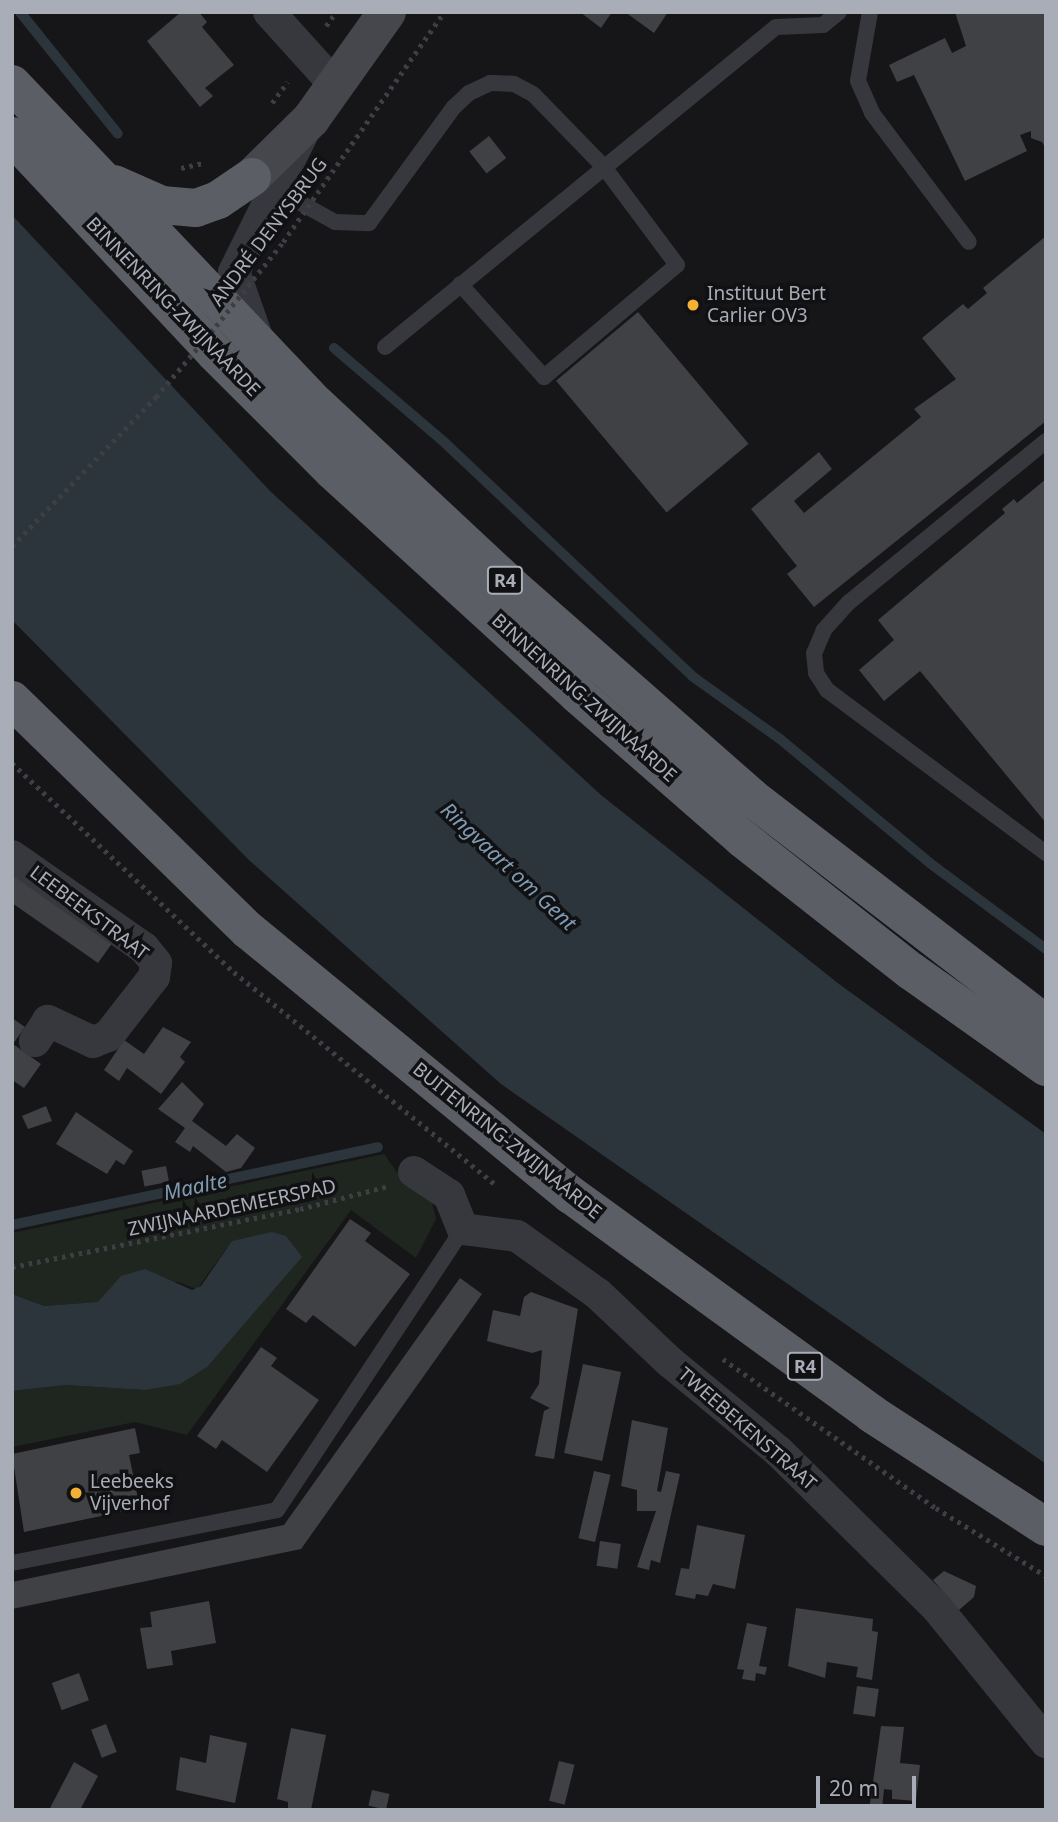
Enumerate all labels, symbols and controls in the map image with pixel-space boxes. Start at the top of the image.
street label: ANDRÉ DENYSBRUG [206,153,332,311]
street label: BINNENRING-ZWIJNAARDE [81,213,265,401]
place label: Instituut Bert Carlier OV3 [707,283,826,327]
marker: Instituut Bert Carlier OV3 [685,297,701,313]
road number: R4 [486,566,524,594]
street label: BINNENRING-ZWIJNAARDE [487,609,681,787]
water label: Ringvaart om Gent [436,797,582,935]
street label: LEEBEEKSTRAAT [25,861,153,965]
street label: BUITENRING-ZWIJNAARDE [408,1058,606,1224]
water label: Maalte [161,1167,229,1205]
street label: ZWIJNAARDEMEERSPAD [126,1175,338,1241]
road number: R4 [786,1352,824,1380]
street label: TWEEBEKENSTRAAT [673,1363,821,1495]
place label: Leebeeks Vijverhof [90,1471,174,1515]
marker: Leebeeks Vijverhof [68,1485,84,1501]
scale bar [820,1762,920,1806]
text: 20 m [829,1774,878,1802]

